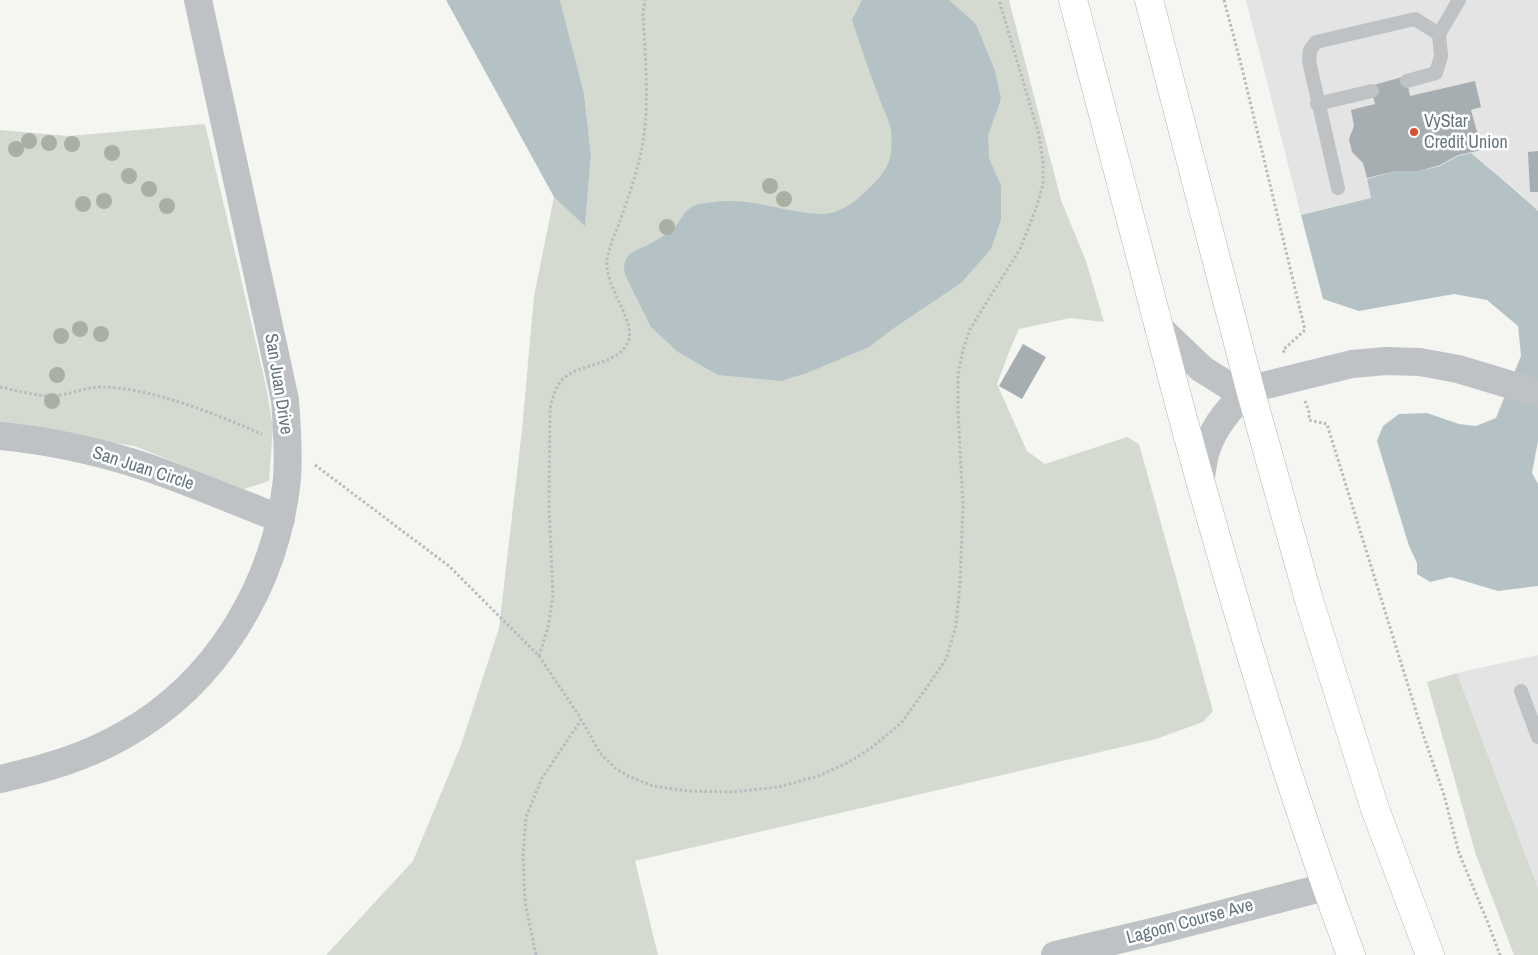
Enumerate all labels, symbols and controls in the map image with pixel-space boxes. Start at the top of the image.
place label: VyStar Credit Union [1424,111,1508,154]
marker: VyStar Credit Union [1408,126,1420,138]
street label: San Juan Drive [259,332,297,436]
street label: San Juan Circle [90,443,196,495]
street label: Lagoon Course Ave [1124,895,1256,949]

